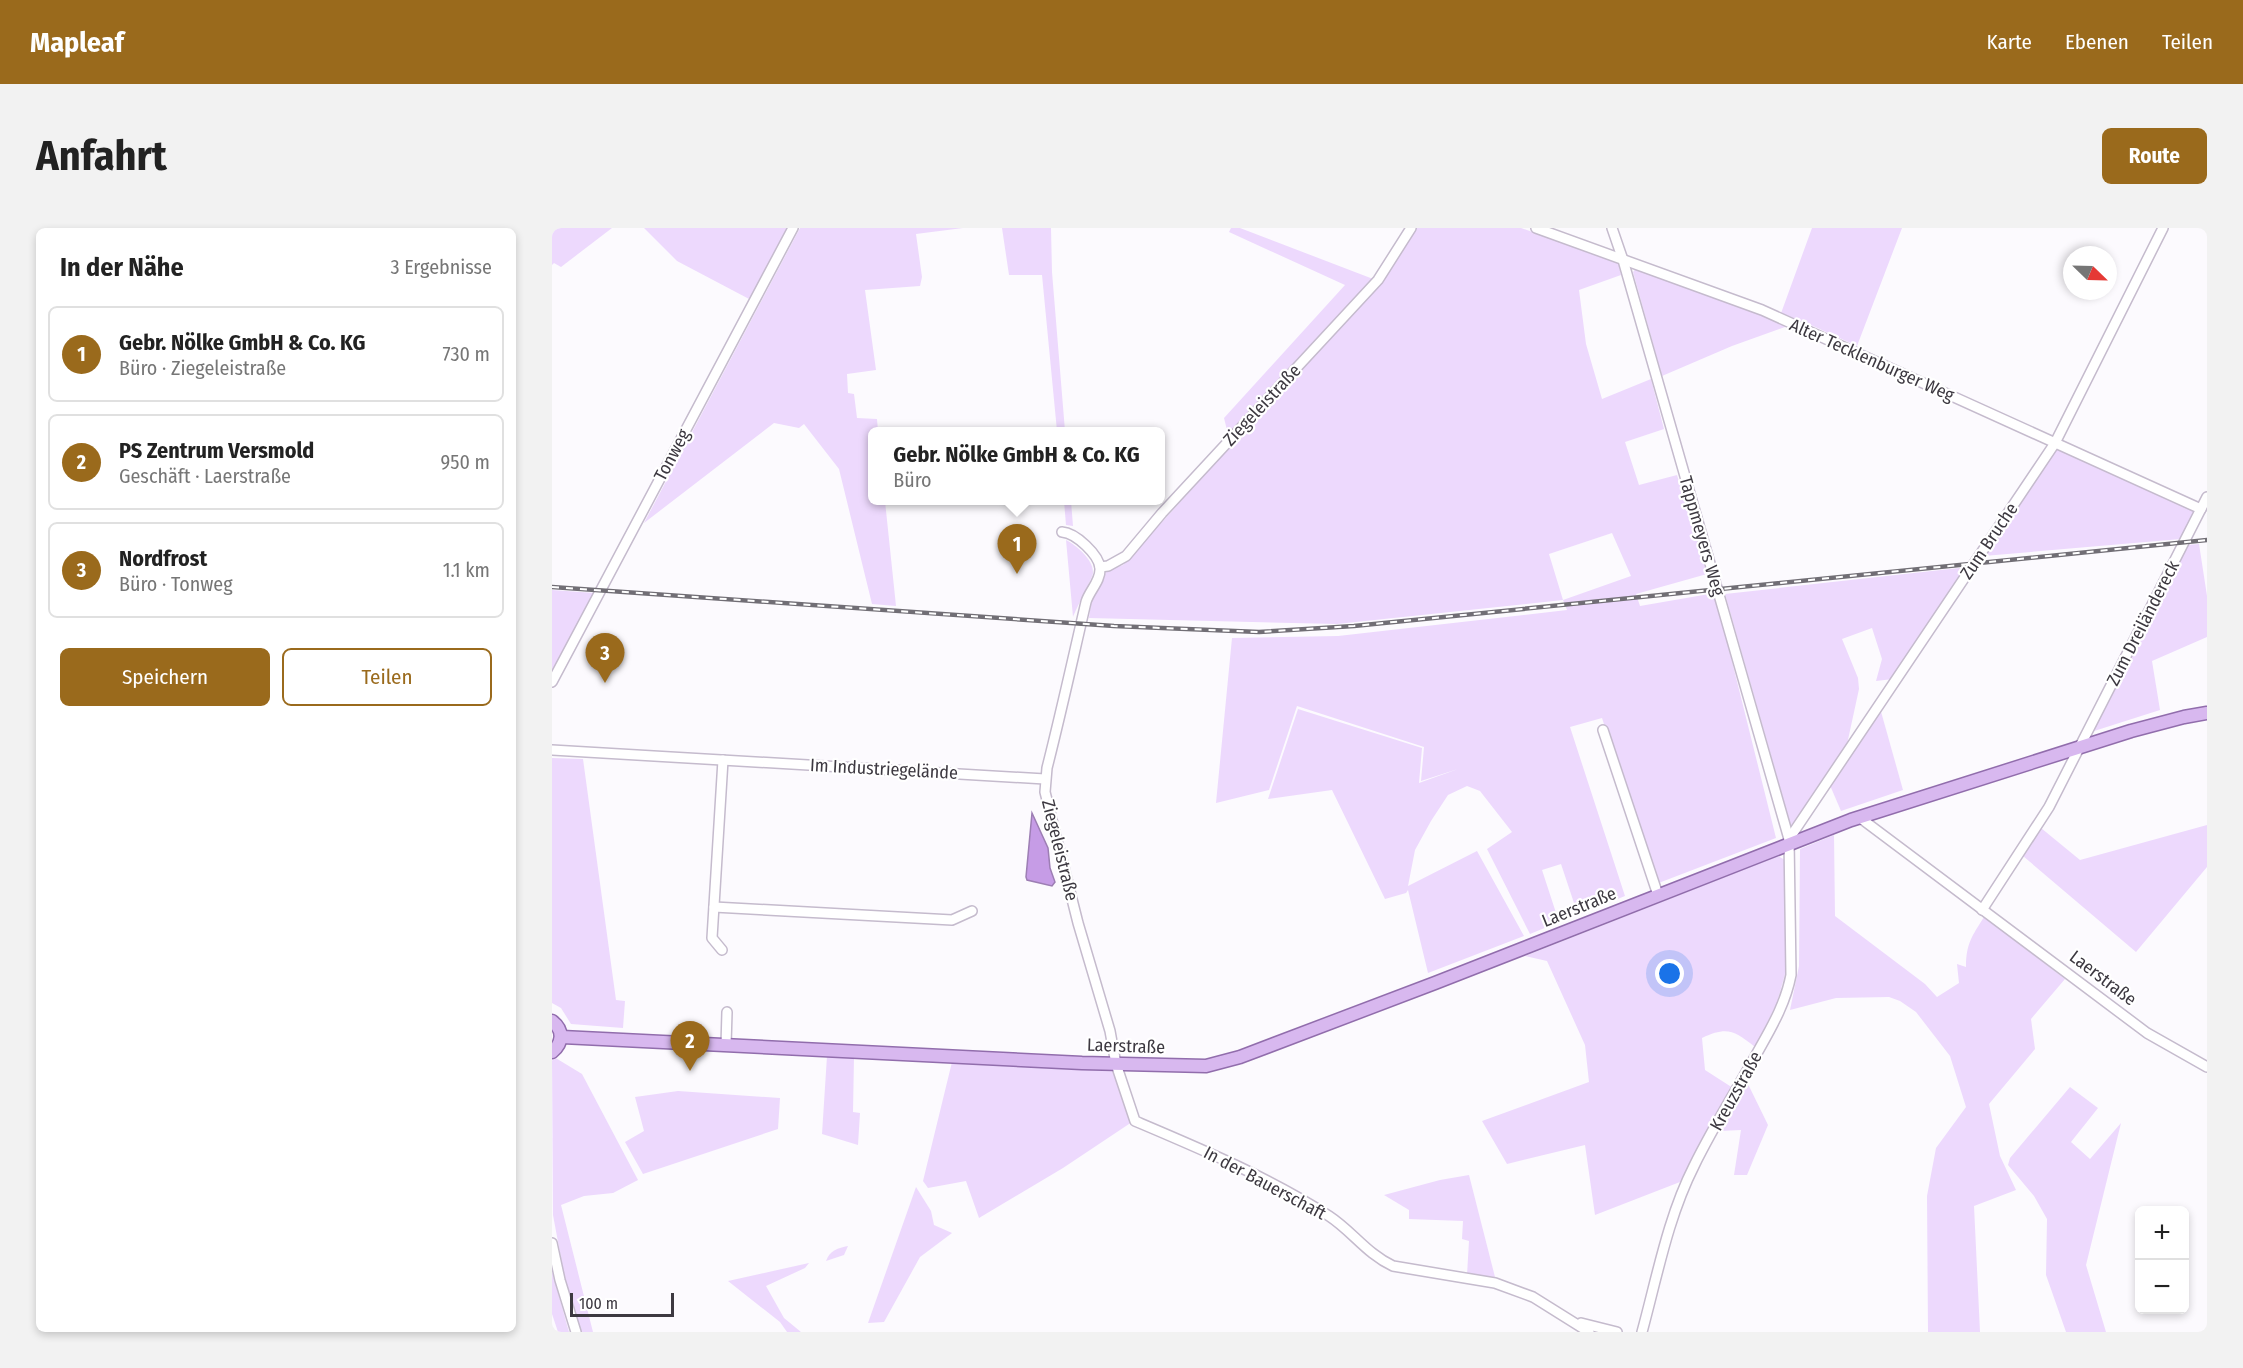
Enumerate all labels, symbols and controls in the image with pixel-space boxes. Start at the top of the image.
text: Mapleaf [30,26,124,59]
text: Karte [1986,29,2032,55]
text: Ebenen [2065,29,2129,55]
text: Teilen [2162,29,2213,55]
button: Route [2102,128,2207,184]
text: Anfahrt [36,131,167,181]
north arrow [2063,246,2117,300]
text: In der Nähe [60,252,184,283]
text: 3 Ergebnisse [390,255,492,279]
street label: Alter Tecklenburger Weg [1786,314,1958,406]
text: Gebr. Nölke GmbH & Co. KG [119,329,366,356]
text: 1 [77,342,86,366]
text: 730 m [443,342,490,366]
text: Büro · Ziegeleistraße [119,356,286,380]
street label: Ziegeleistraße [1219,359,1305,450]
street label: Tonweg [649,425,695,485]
popup [868,427,1165,505]
text: PS Zentrum Versmold [119,437,314,464]
text: Gebr. Nölke GmbH & Co. KG [893,441,1140,468]
text: 2 [77,450,86,474]
text: 950 m [441,450,490,474]
text: Geschäft · Laerstraße [119,464,291,488]
text: Büro [893,468,932,492]
street label: Tappmeyers Weg [1674,474,1730,599]
street label: Zum Bruche [1955,499,2023,583]
pin: 1 [998,524,1036,574]
text: Nordfrost [119,545,207,572]
street label: Zum Dreiländereck [2102,556,2184,689]
text: 3 [77,558,86,582]
text: 1.1 km [443,558,490,582]
text: Büro · Tonweg [119,572,233,596]
pin: 3 [586,634,624,683]
button: Speichern [60,648,270,706]
button: Teilen [282,648,492,706]
street label: Im Industriegelände [810,754,959,784]
street label: Ziegeleistraße [1037,797,1083,903]
street label: Laerstraße [1539,882,1619,932]
street label: Laerstraße [2065,946,2141,1010]
your location [1655,959,1684,988]
pin: 2 [670,1022,710,1071]
street label: Laerstraße [1087,1034,1166,1058]
street label: Kreuzstraße [1705,1047,1767,1135]
street label: In der Bauerschaft [1200,1141,1330,1225]
map controls [2135,1206,2189,1314]
button: + [2135,1206,2189,1260]
button: − [2135,1260,2189,1314]
scale bar [570,1290,674,1318]
text: 100 m [579,1294,618,1313]

